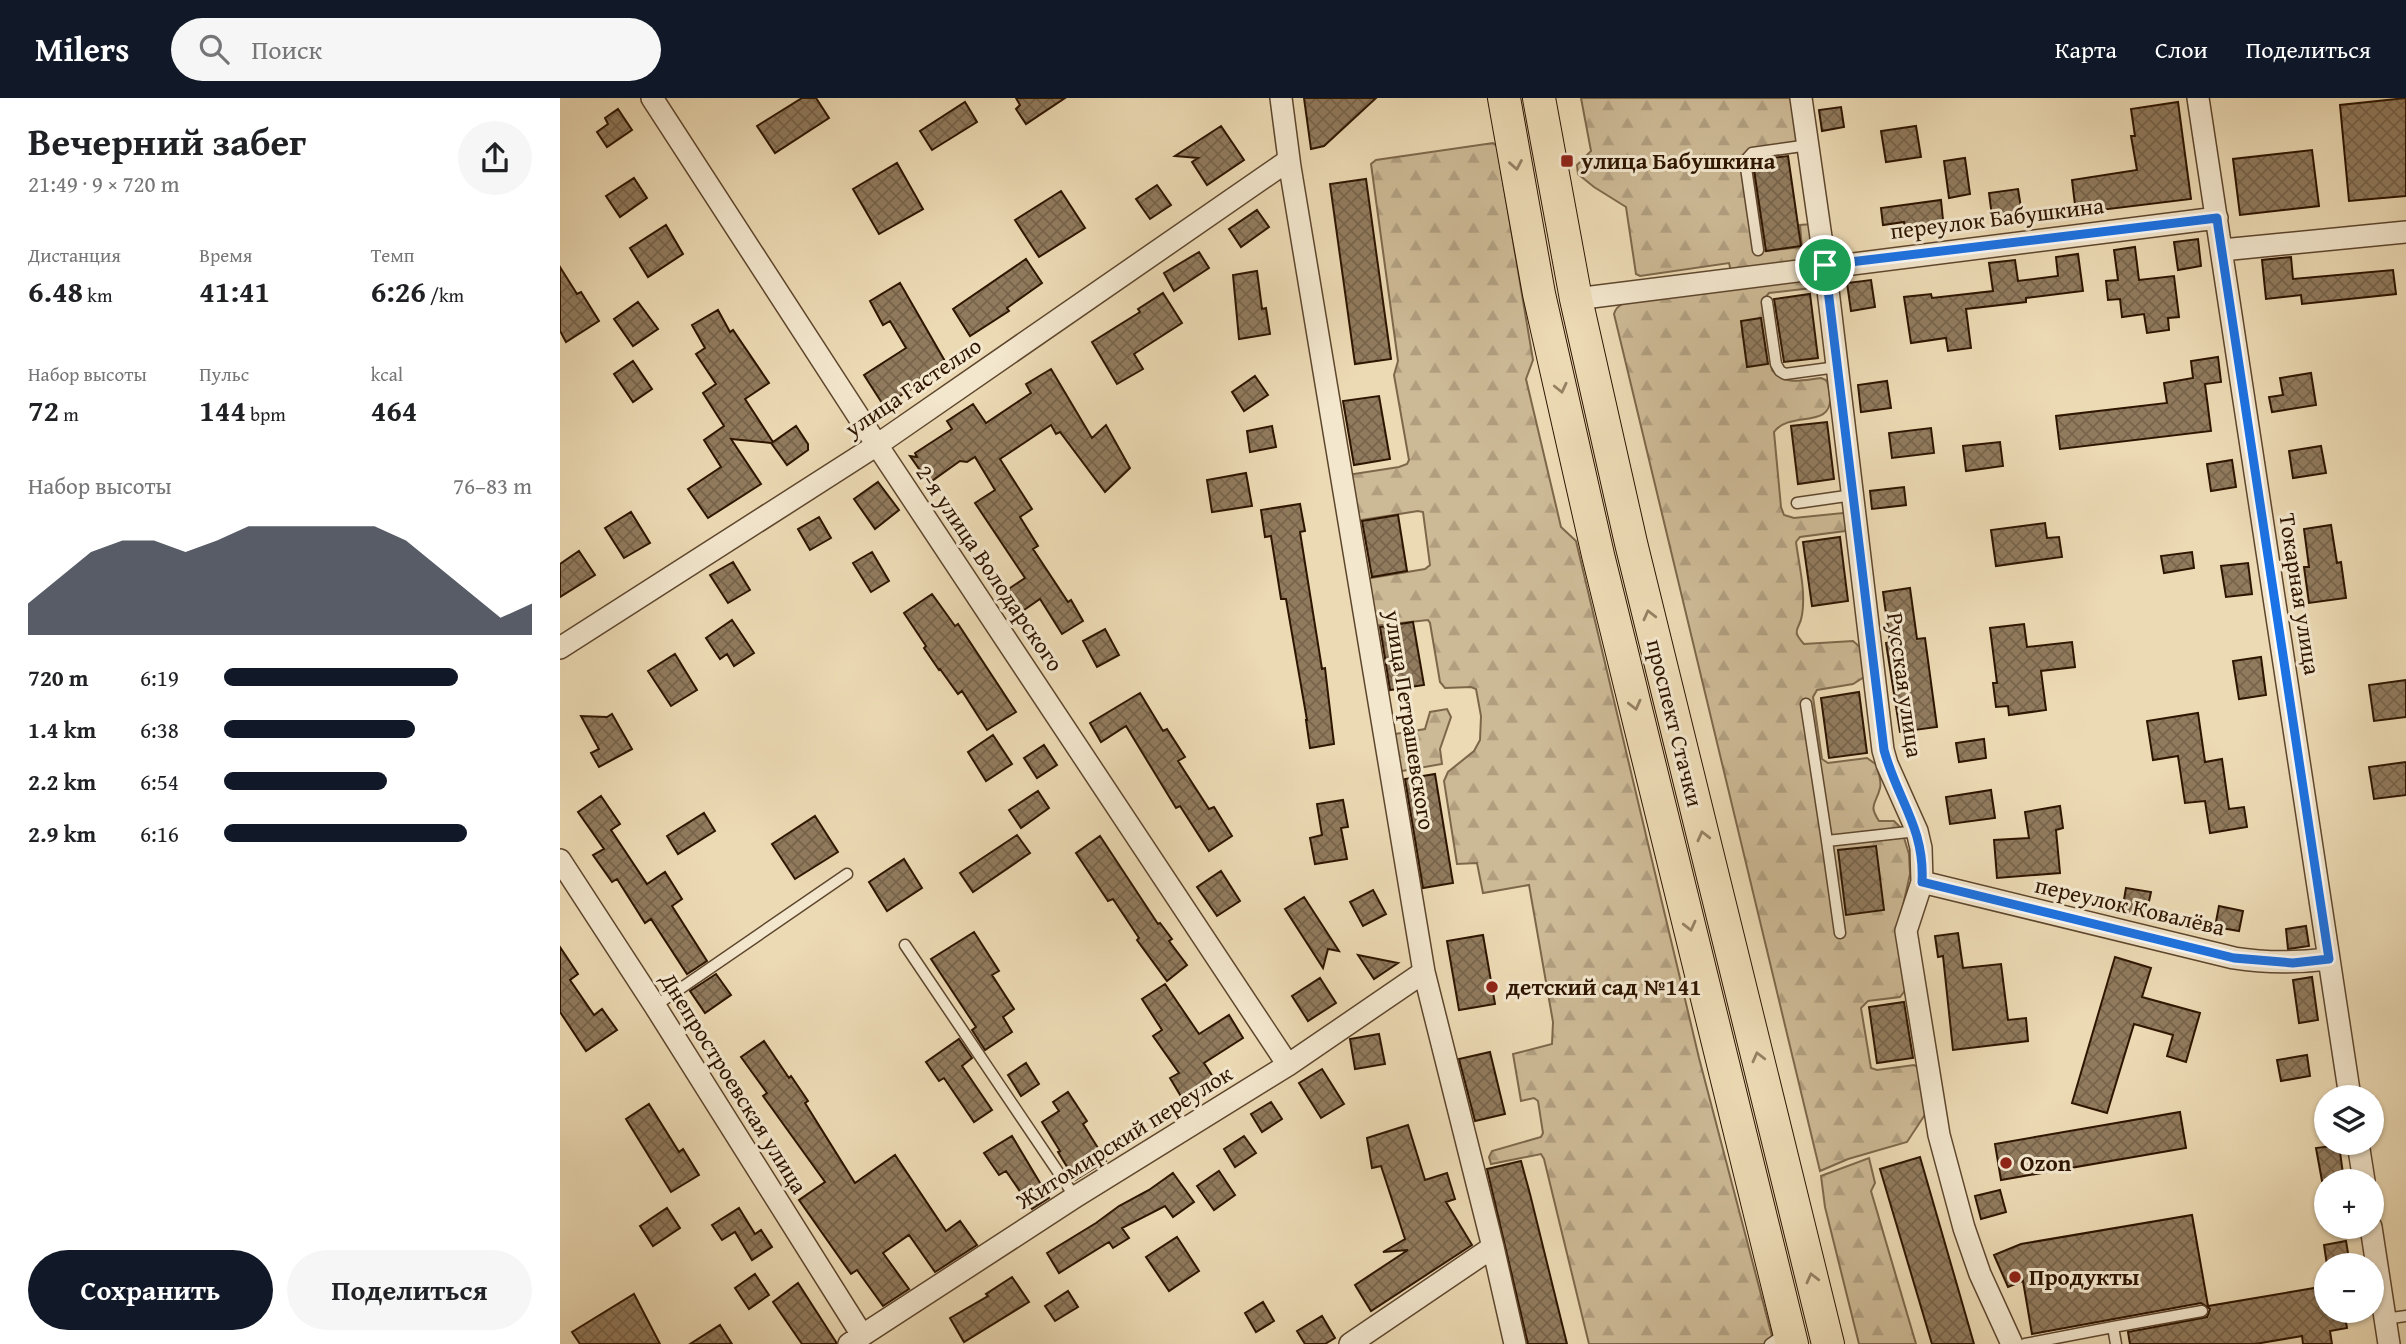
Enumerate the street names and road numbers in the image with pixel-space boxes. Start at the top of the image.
street label: переулок Бабушкина [1888,188,2106,247]
street label: улица Гастелло [837,329,988,445]
street label: 2-я улица Володарского [909,458,1072,678]
street label: Токарная улица [2271,511,2330,677]
street label: улица Петрашевского [1377,607,1444,832]
street label: Русская улица [1879,610,1932,760]
street label: проспект Стачки [1639,636,1712,811]
street label: переулок Ковалёва [2032,868,2228,943]
street label: Днепростроевская улица [652,965,816,1200]
street label: Житомирский переулок [1008,1057,1238,1217]

